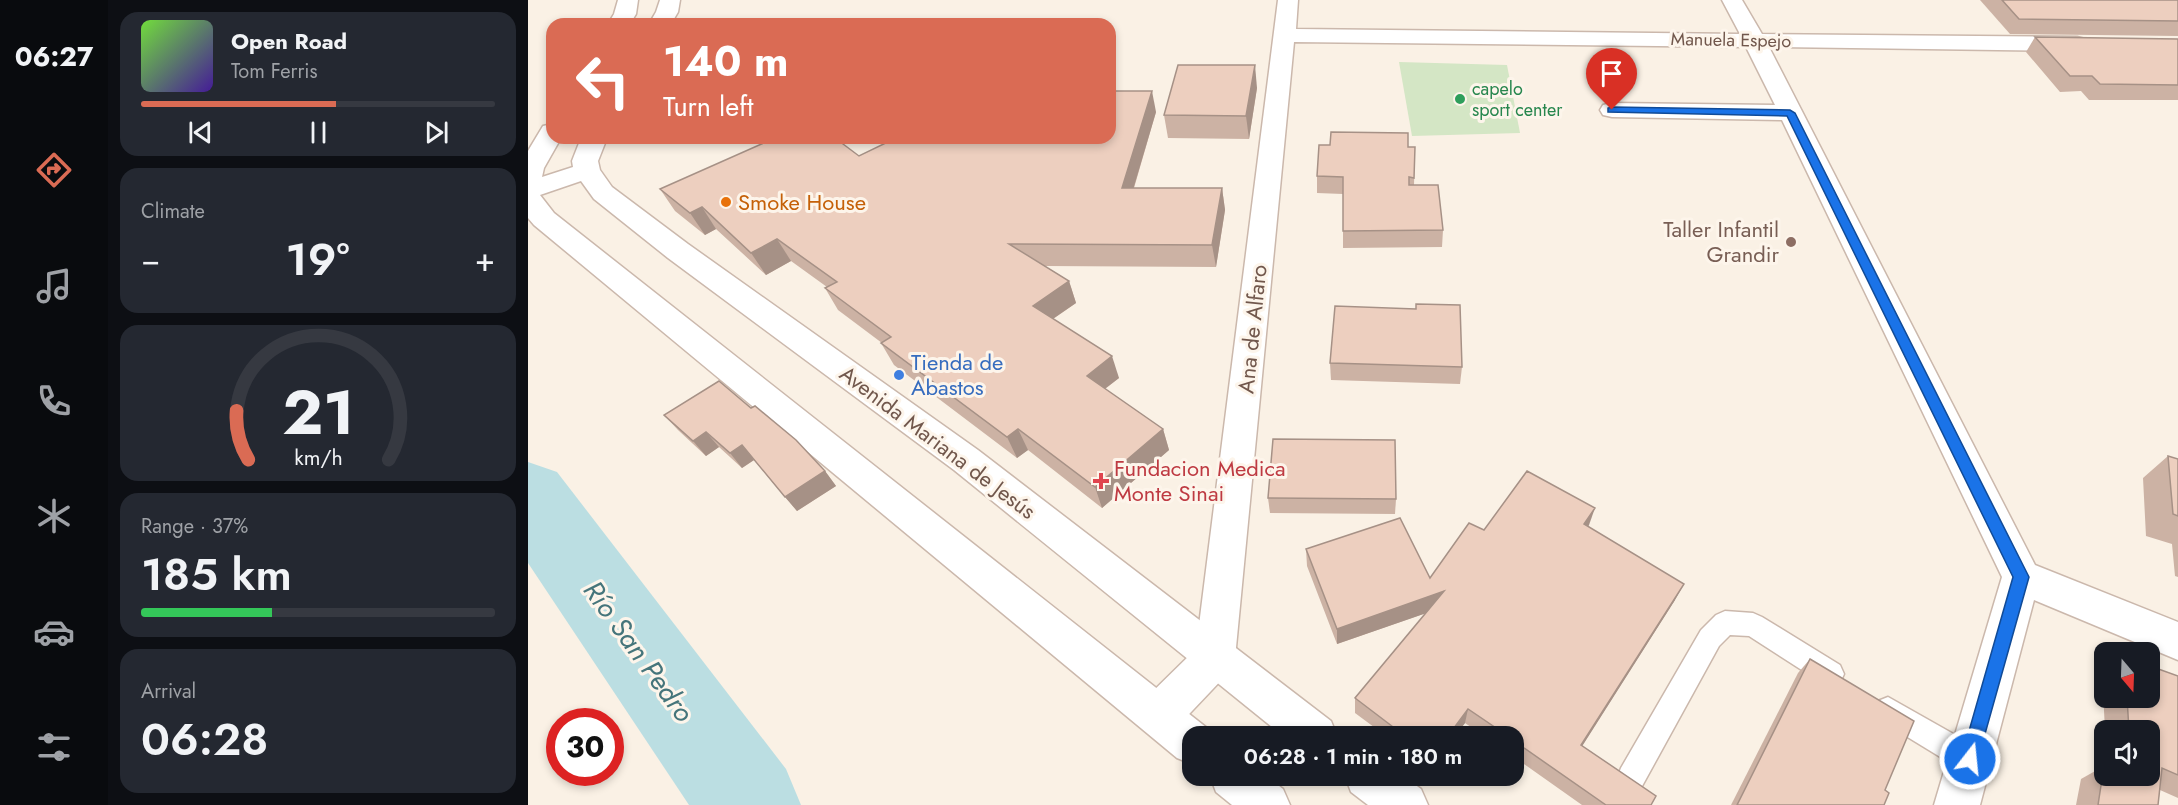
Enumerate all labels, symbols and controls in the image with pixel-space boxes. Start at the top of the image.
text: Open Road [231,25,347,57]
street label: Manuela Espejo [1670,26,1792,54]
text: 140 m [663,31,789,92]
text: 06:27 [15,37,93,76]
icon: left [564,42,642,120]
pin [1586,48,1637,110]
text: Tom Ferris [231,57,318,86]
icon: arrive [1595,57,1628,90]
place label: capelo sport center [1472,76,1563,123]
text: Turn left [663,87,753,126]
marker: capelo sport center [1453,92,1467,106]
icon: previous [184,116,217,149]
icon: pause [302,116,335,149]
icon: next [420,116,453,149]
icon: directions [33,149,75,191]
place label: Smoke House [738,186,866,218]
marker: Smoke House [719,195,733,209]
text: Climate [141,197,205,226]
place label: Taller Infantil Grandir [1663,213,1779,270]
text: 19° [286,227,350,292]
marker: Taller Infantil Grandir [1784,235,1798,249]
text: − [141,236,160,283]
text: + [475,236,495,283]
street label: Ana de Alfaro [1229,263,1275,395]
icon: music [33,265,75,307]
place label: Tienda de Abastos [911,346,1003,403]
street label: Avenida Mariana de Jesús [833,357,1043,527]
text: 21 [282,367,354,457]
marker: Tienda de Abastos [892,368,906,382]
icon: phone [33,380,75,422]
text: km/h [294,442,342,473]
place label: Fundacion Medica Monte Sinai [1114,452,1286,509]
marker: Fundacion Medica Monte Sinai [1092,472,1110,490]
icon: climate [33,495,75,537]
text: Range · 37% [141,512,248,541]
text: 185 km [141,542,292,607]
water label: Río San Pedro [573,572,704,731]
icon: car [33,611,75,653]
north arrow [2094,642,2160,708]
map controls [2094,642,2160,786]
text: Arrival [141,677,196,706]
text: 06:28 [141,707,268,772]
speed limit sign: 30 [546,708,624,786]
button: sound [2094,720,2160,786]
icon: filters [33,726,75,768]
position arrow [1938,727,2002,791]
text: 06:28 · 1 min · 180 m [1244,740,1462,772]

